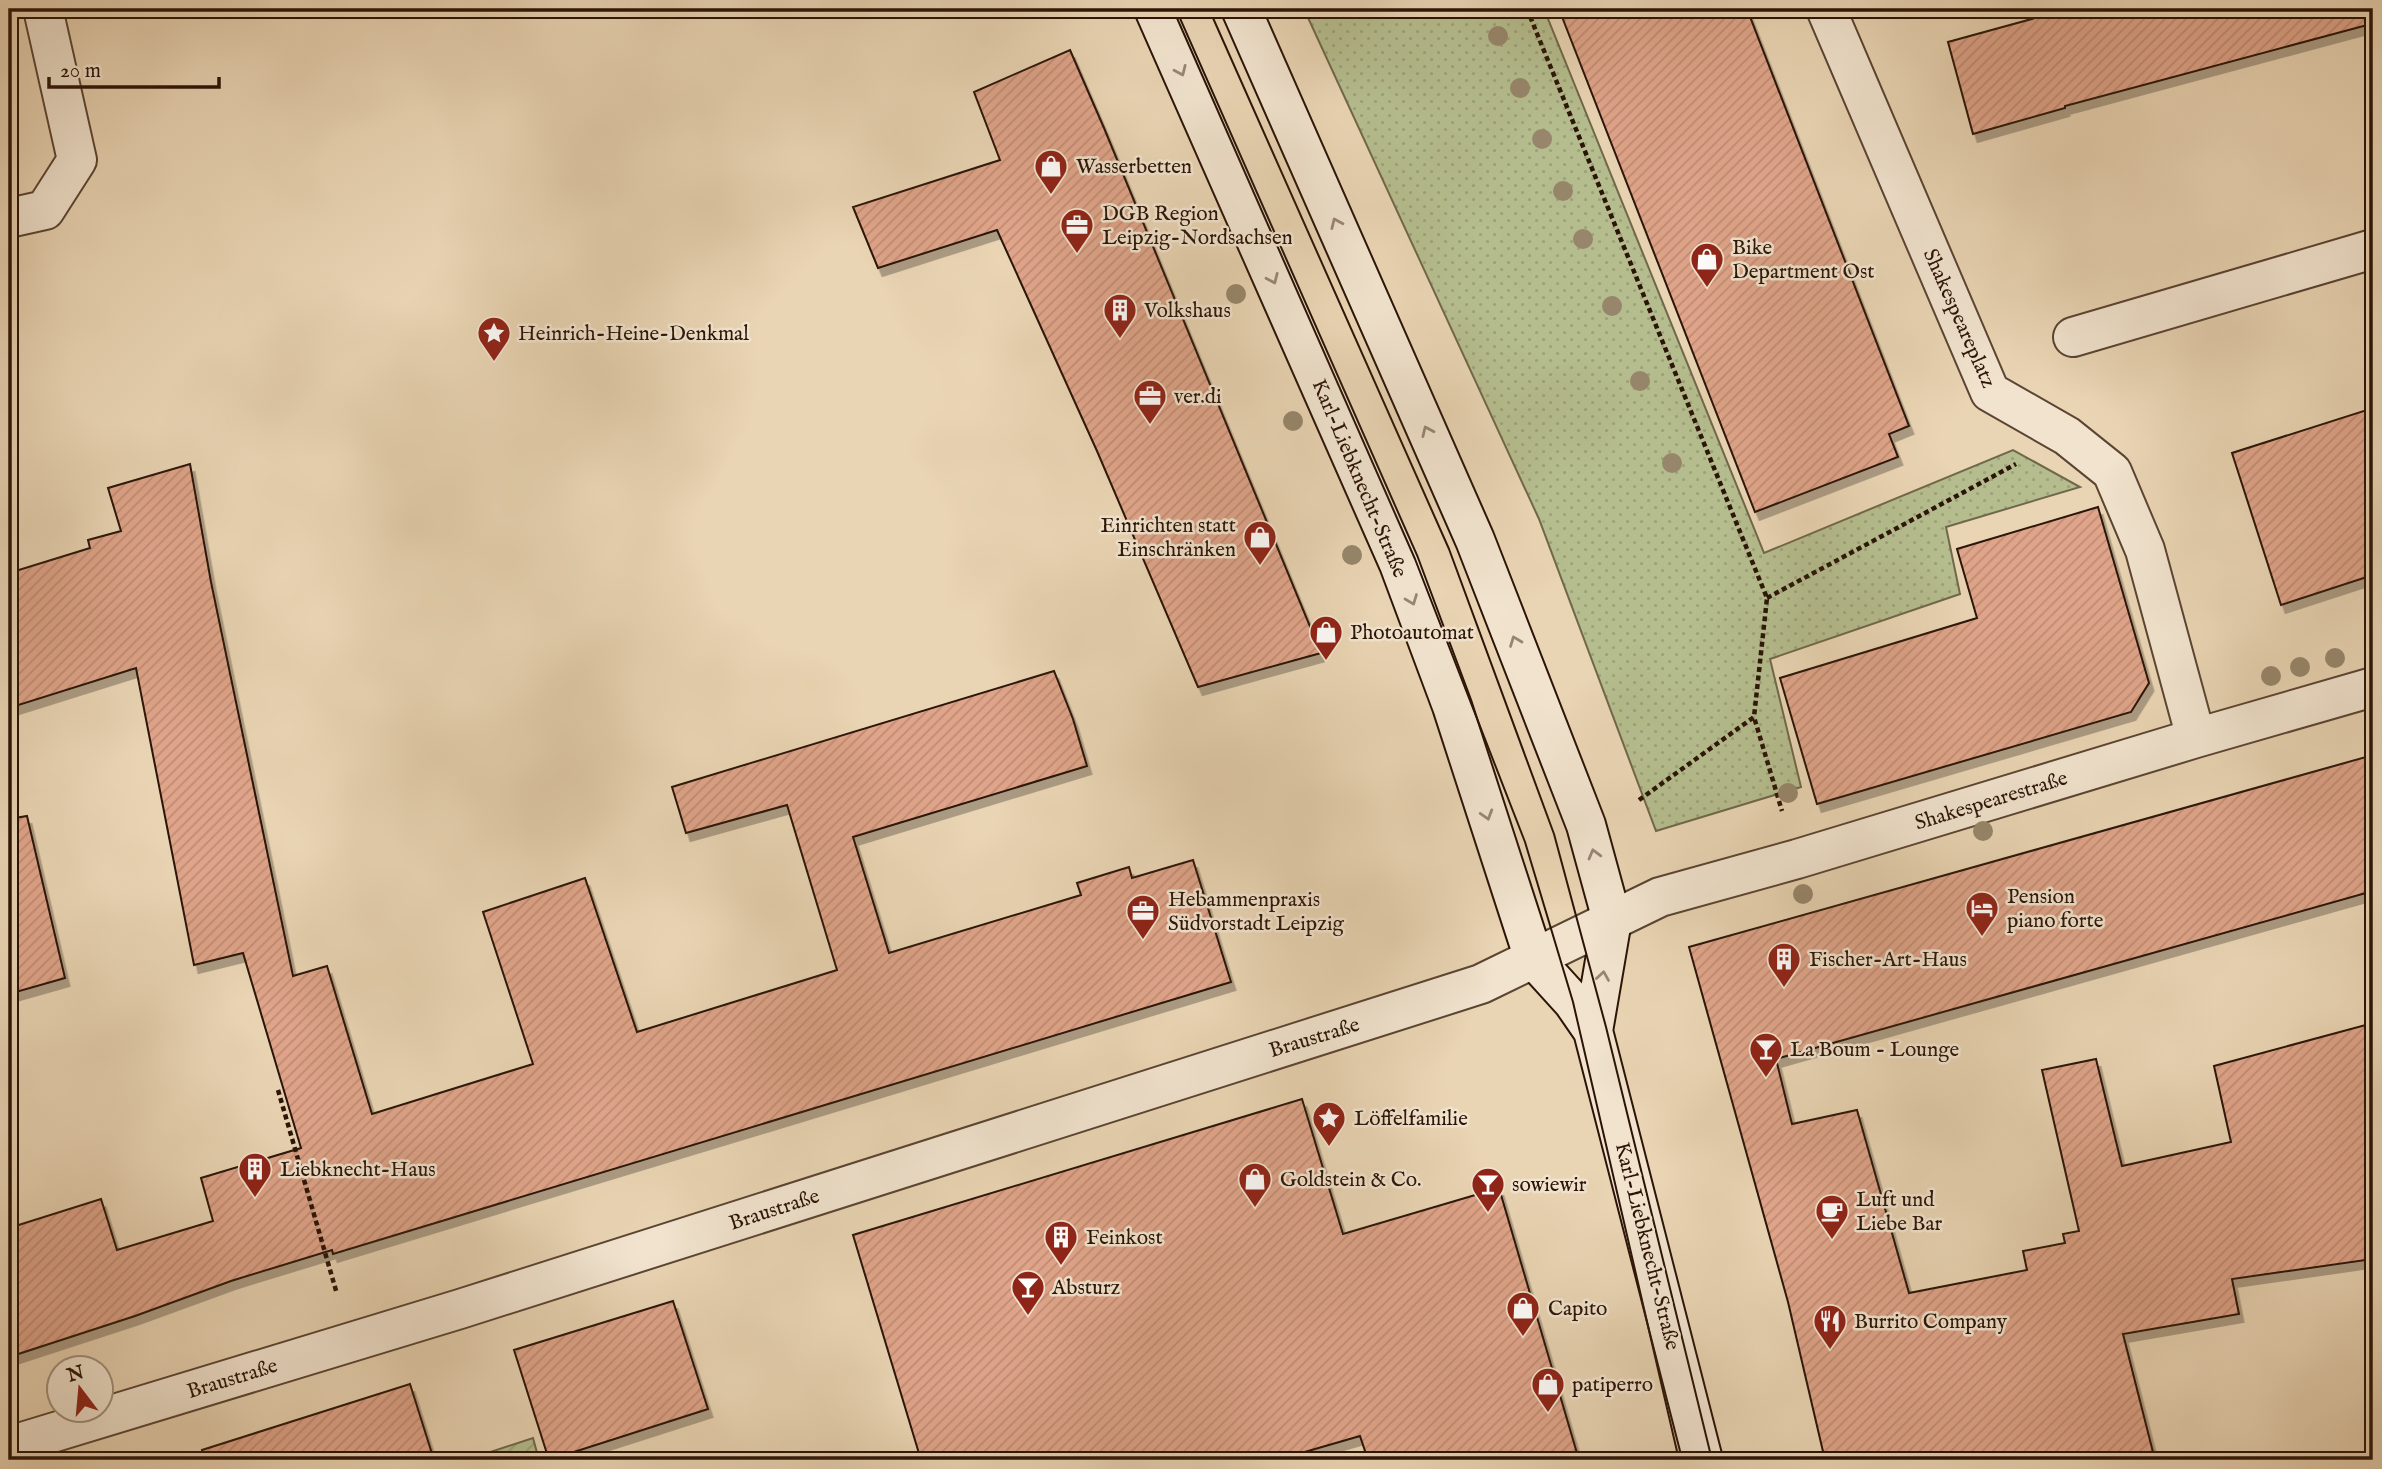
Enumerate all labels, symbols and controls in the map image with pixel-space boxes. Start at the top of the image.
scale bar [49,46,219,90]
text: 20 m [60,58,101,85]
one-way arrow [1173,64,1187,76]
shop icon: Wasserbetten [1032,147,1070,196]
place label: Wasserbetten [1076,154,1192,181]
place label: DGB Region Leipzig-Nordsachsen [1102,201,1293,252]
office icon: DGB Region Leipzig-Nordsachsen [1058,206,1096,255]
one-way arrow [1330,218,1344,230]
place label: Bike Department Ost [1732,235,1875,286]
shop icon: Bike Department Ost [1688,240,1726,289]
street label: Shakespeareplatz [1916,245,2002,393]
one-way arrow [1265,272,1279,285]
building icon: Volkshaus [1101,291,1139,340]
place label: Volkshaus [1143,298,1231,325]
place icon: Heinrich-Heine-Denkmal [475,314,513,363]
place label: Heinrich-Heine-Denkmal [518,321,749,348]
street label: Karl-Liebknecht-Straße [1305,375,1413,582]
office icon: ver.di [1131,377,1169,426]
place label: ver.di [1174,384,1222,411]
one-way arrow [1421,426,1435,438]
place label: Einrichten statt Einschränken [1101,513,1236,564]
shop icon: Einrichten statt Einschränken [1241,518,1279,567]
one-way arrow [1404,594,1418,606]
shop icon: Photoautomat [1307,613,1345,662]
place label: Photoautomat [1350,620,1474,647]
one-way arrow [1509,636,1523,648]
street label: Shakespearestraße [1912,765,2071,838]
one-way arrow [1479,809,1493,821]
one-way arrow [1588,848,1602,860]
place label: Pension piano forte [2007,884,2104,935]
place label: Hebammenpraxis Südvorstadt Leipzig [1168,887,1345,938]
hotel icon: Pension piano forte [1963,889,2001,938]
office icon: Hebammenpraxis Südvorstadt Leipzig [1124,892,1162,941]
building icon: Fischer-Art-Haus [1765,940,1803,989]
place label: Fischer-Art-Haus [1809,947,1967,974]
one-way arrow [1595,970,1610,982]
street label: Braustraße [1266,1012,1363,1065]
bar icon: La Boum - Lounge [1747,1030,1785,1079]
place label: La Boum - Lounge [1790,1037,1960,1064]
place icon: Löffelfamilie [1310,1099,1348,1148]
place label: Löffelfamilie [1354,1106,1468,1133]
street label: Karl-Liebknecht-Straße [1608,1140,1686,1353]
building icon: Liebknecht-Haus [236,1150,274,1199]
place label: Liebknecht-Haus [280,1157,436,1184]
shop icon: Goldstein & Co. [1236,1160,1274,1209]
bar icon: sowiewir [1469,1165,1507,1214]
place label: Goldstein & Co. [1280,1167,1422,1194]
place label: sowiewir [1512,1172,1587,1199]
street label: Braustraße [726,1183,823,1238]
place label: Luft und Liebe Bar [1856,1187,1943,1238]
cafe icon: Luft und Liebe Bar [1813,1192,1851,1241]
building icon: Feinkost [1042,1218,1080,1267]
place label: Feinkost [1086,1225,1163,1252]
bar icon: Absturz [1009,1268,1047,1317]
place label: Absturz [1051,1275,1121,1302]
shop icon: Capito [1504,1289,1542,1338]
place label: Capito [1548,1296,1607,1323]
restaurant icon: Burrito Company [1811,1302,1849,1351]
place label: Burrito Company [1854,1309,2008,1336]
street label: Braustraße [184,1353,281,1406]
north arrow [46,1354,116,1424]
text: N [64,1361,88,1389]
shop icon: patiperro [1529,1365,1567,1414]
place label: patiperro [1572,1372,1653,1399]

